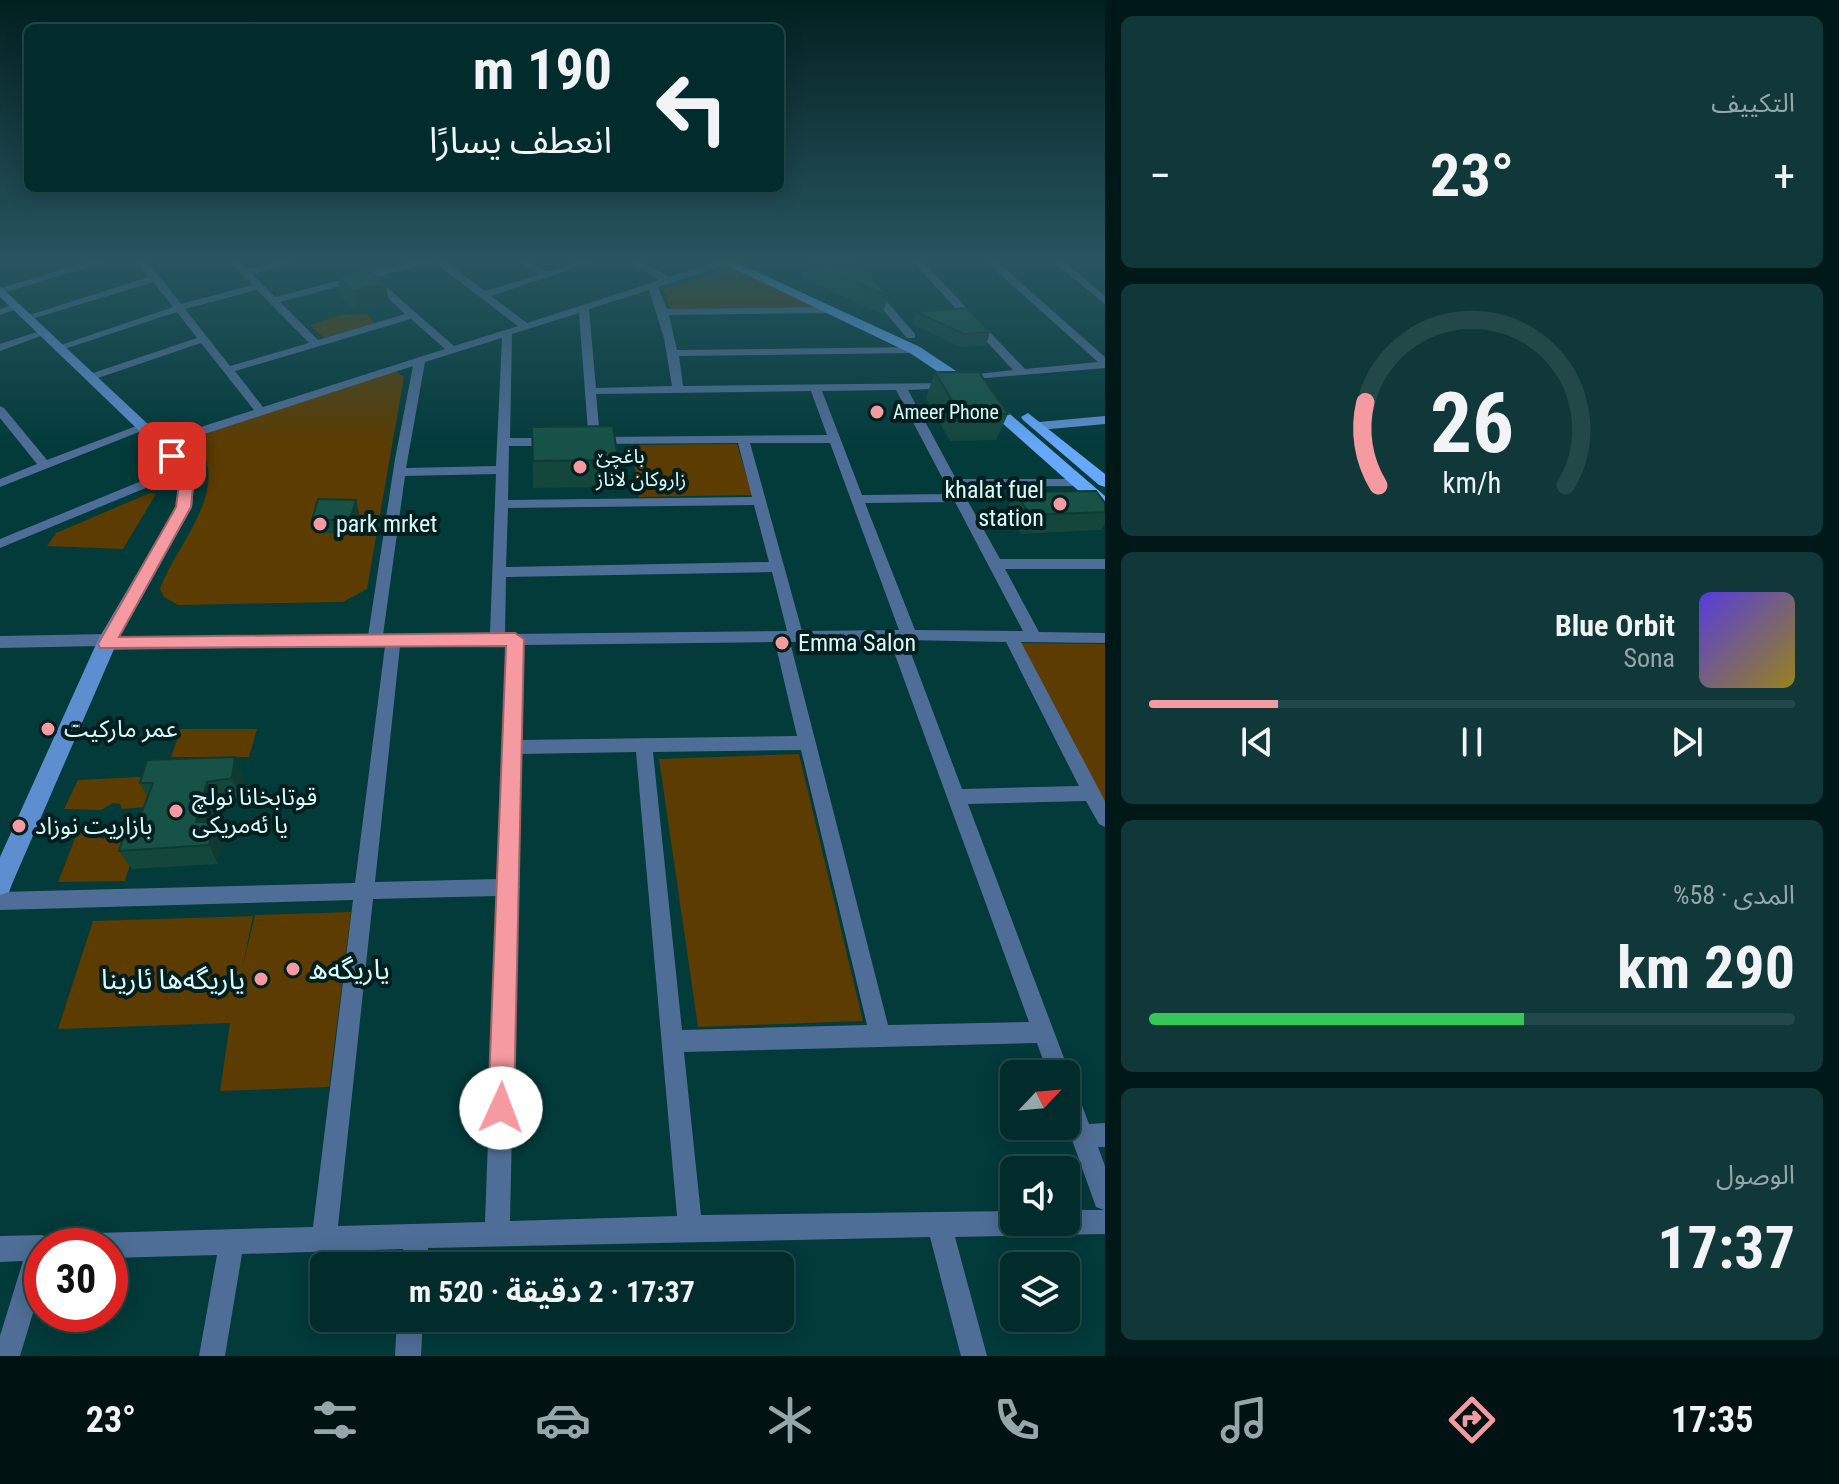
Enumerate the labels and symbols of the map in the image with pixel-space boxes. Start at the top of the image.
place label: Ameer Phone [893,400,999,424]
marker: Ameer Phone [868,403,886,421]
pin [138,422,206,490]
place label: باغچێ زاروكان لاناز [595,444,686,491]
marker: باغچێ زاروكان لاناز [571,458,589,476]
place label: khalat fuel station [945,476,1044,532]
marker: khalat fuel station [1051,495,1069,513]
place label: park mrket [336,510,437,538]
marker: park mrket [311,515,329,533]
place label: Emma Salon [798,629,916,657]
marker: Emma Salon [773,634,791,652]
place label: عمر ماركيت [64,715,177,743]
marker: عمر ماركيت [39,720,57,738]
place label: قوتابخانا نولچ يا ئەمريكى [192,783,317,839]
marker: قوتابخانا نولچ يا ئەمريكى [167,802,185,820]
place label: بازاريت نوزاد [35,812,153,840]
marker: بازاريت نوزاد [10,817,28,835]
place label: یاریگه‌ه [309,953,390,986]
marker: یاریگه‌ه [284,960,302,978]
place label: ياريگەها ئارينا [101,963,245,996]
marker: ياريگەها ئارينا [252,970,270,988]
north arrow [1000,1060,1080,1140]
position arrow [459,1066,543,1150]
speed limit sign: 30 [24,1228,128,1332]

